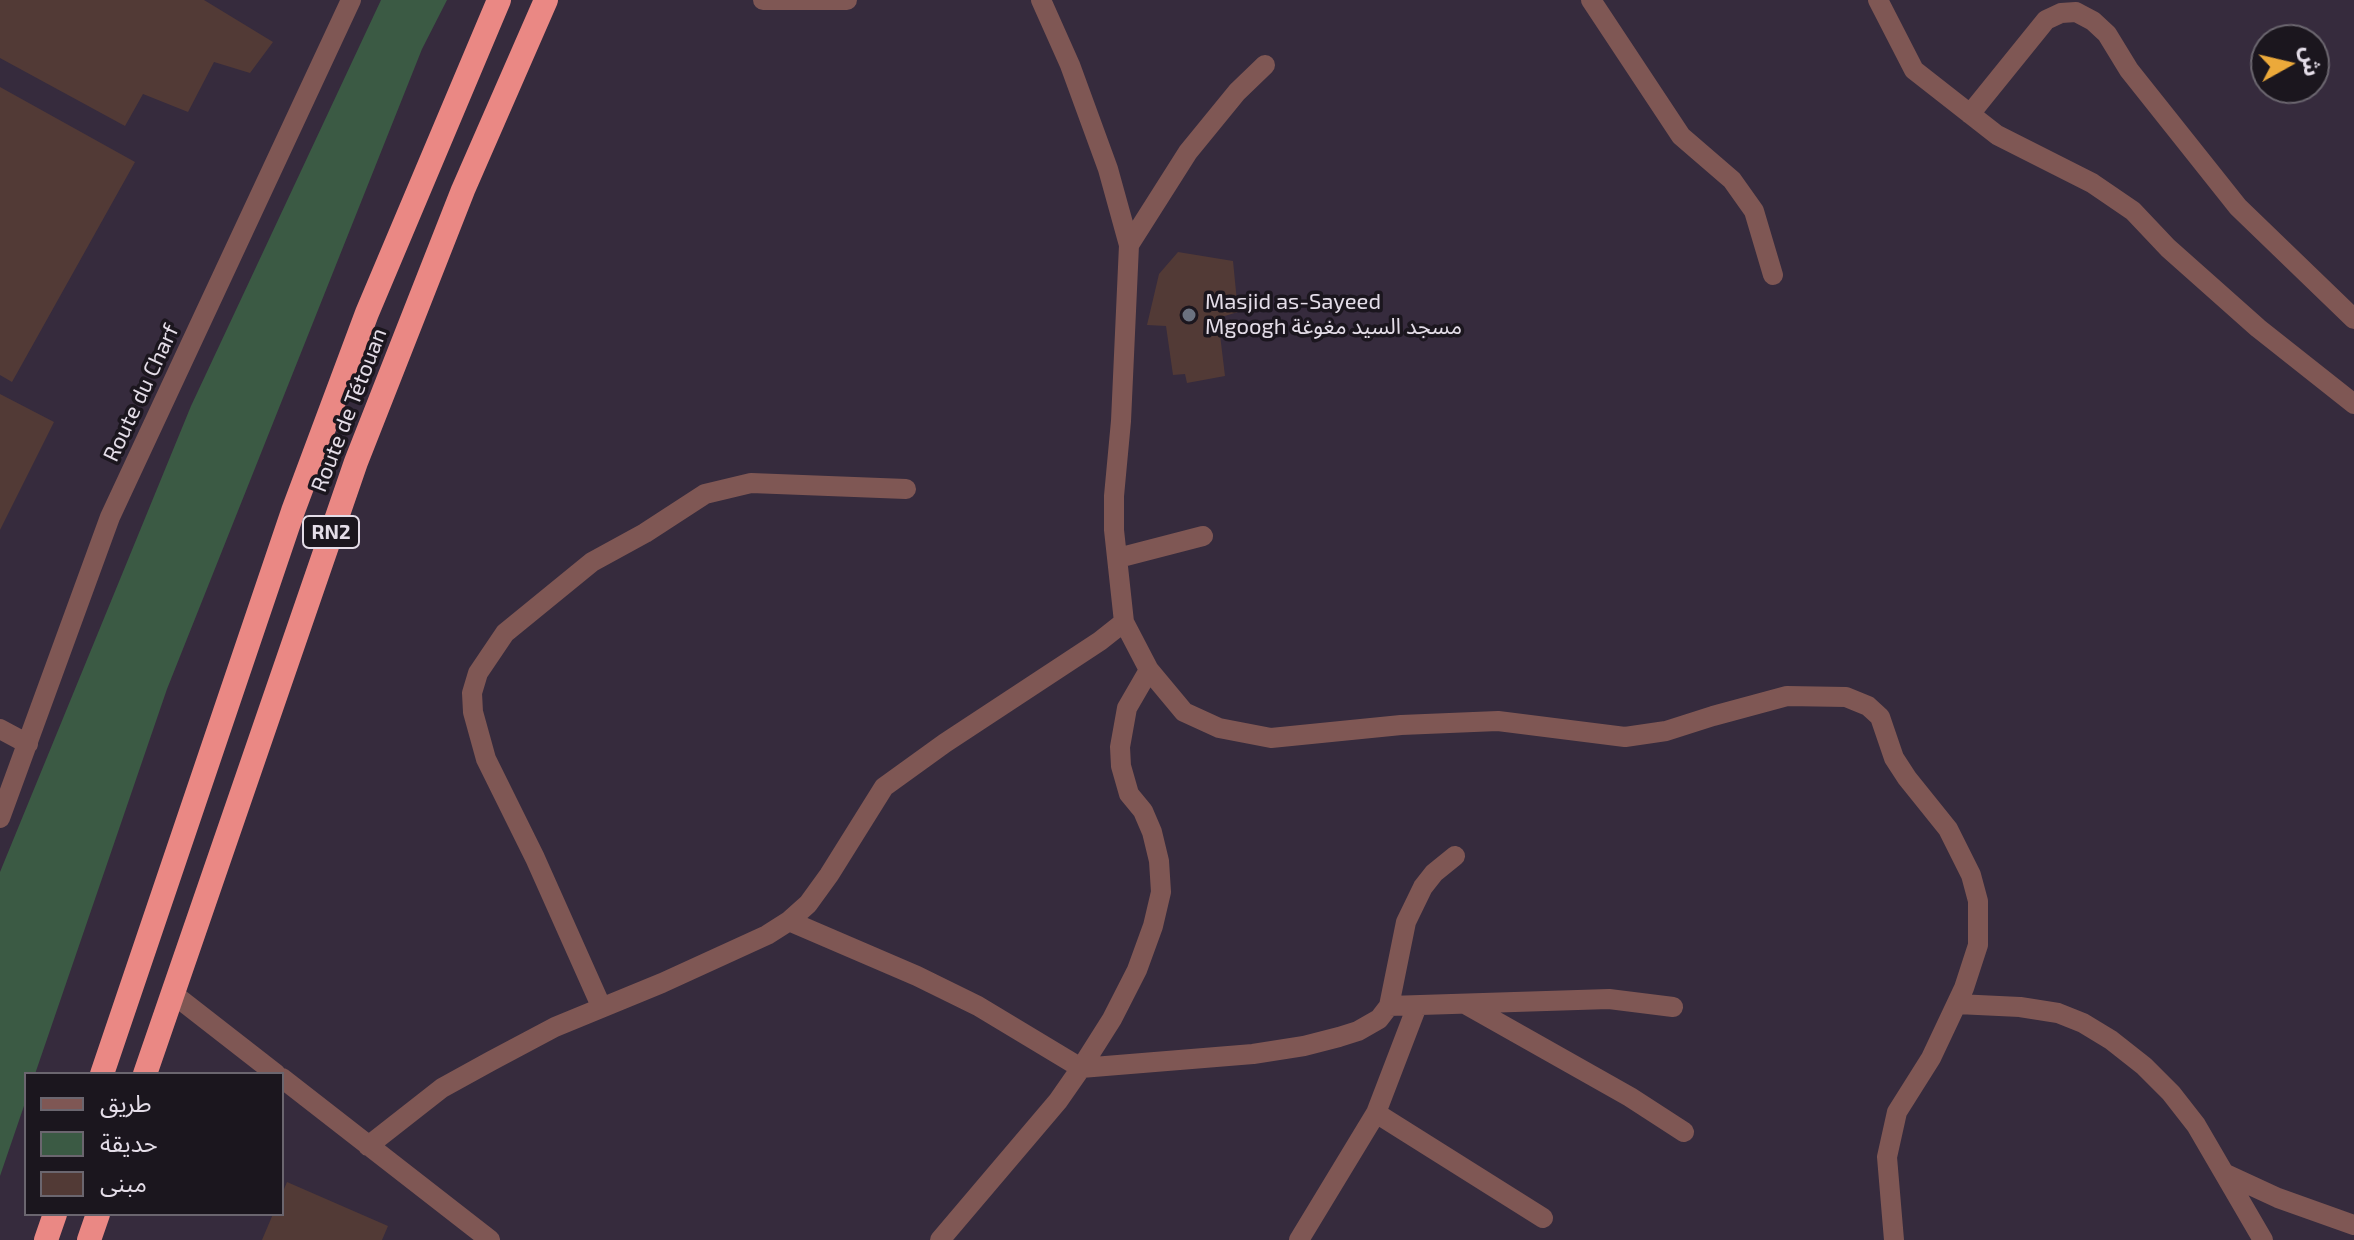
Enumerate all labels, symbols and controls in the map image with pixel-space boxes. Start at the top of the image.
north arrow [2250,24,2330,104]
text: ش [2297,44,2327,78]
place label: Masjid as-Sayeed Mgoogh مسجد السيد مغوغة [1205,289,1462,340]
marker: Masjid as-Sayeed Mgoogh مسجد السيد مغوغة [1180,306,1198,324]
street label: Route du Charf [98,320,184,466]
street label: Route de Tétouan [306,324,392,496]
road number: RN2 [303,516,359,548]
legend [24,1072,284,1216]
text: طريق [100,1088,152,1117]
text: حديقة [100,1128,158,1157]
text: مبنى [100,1168,147,1197]

